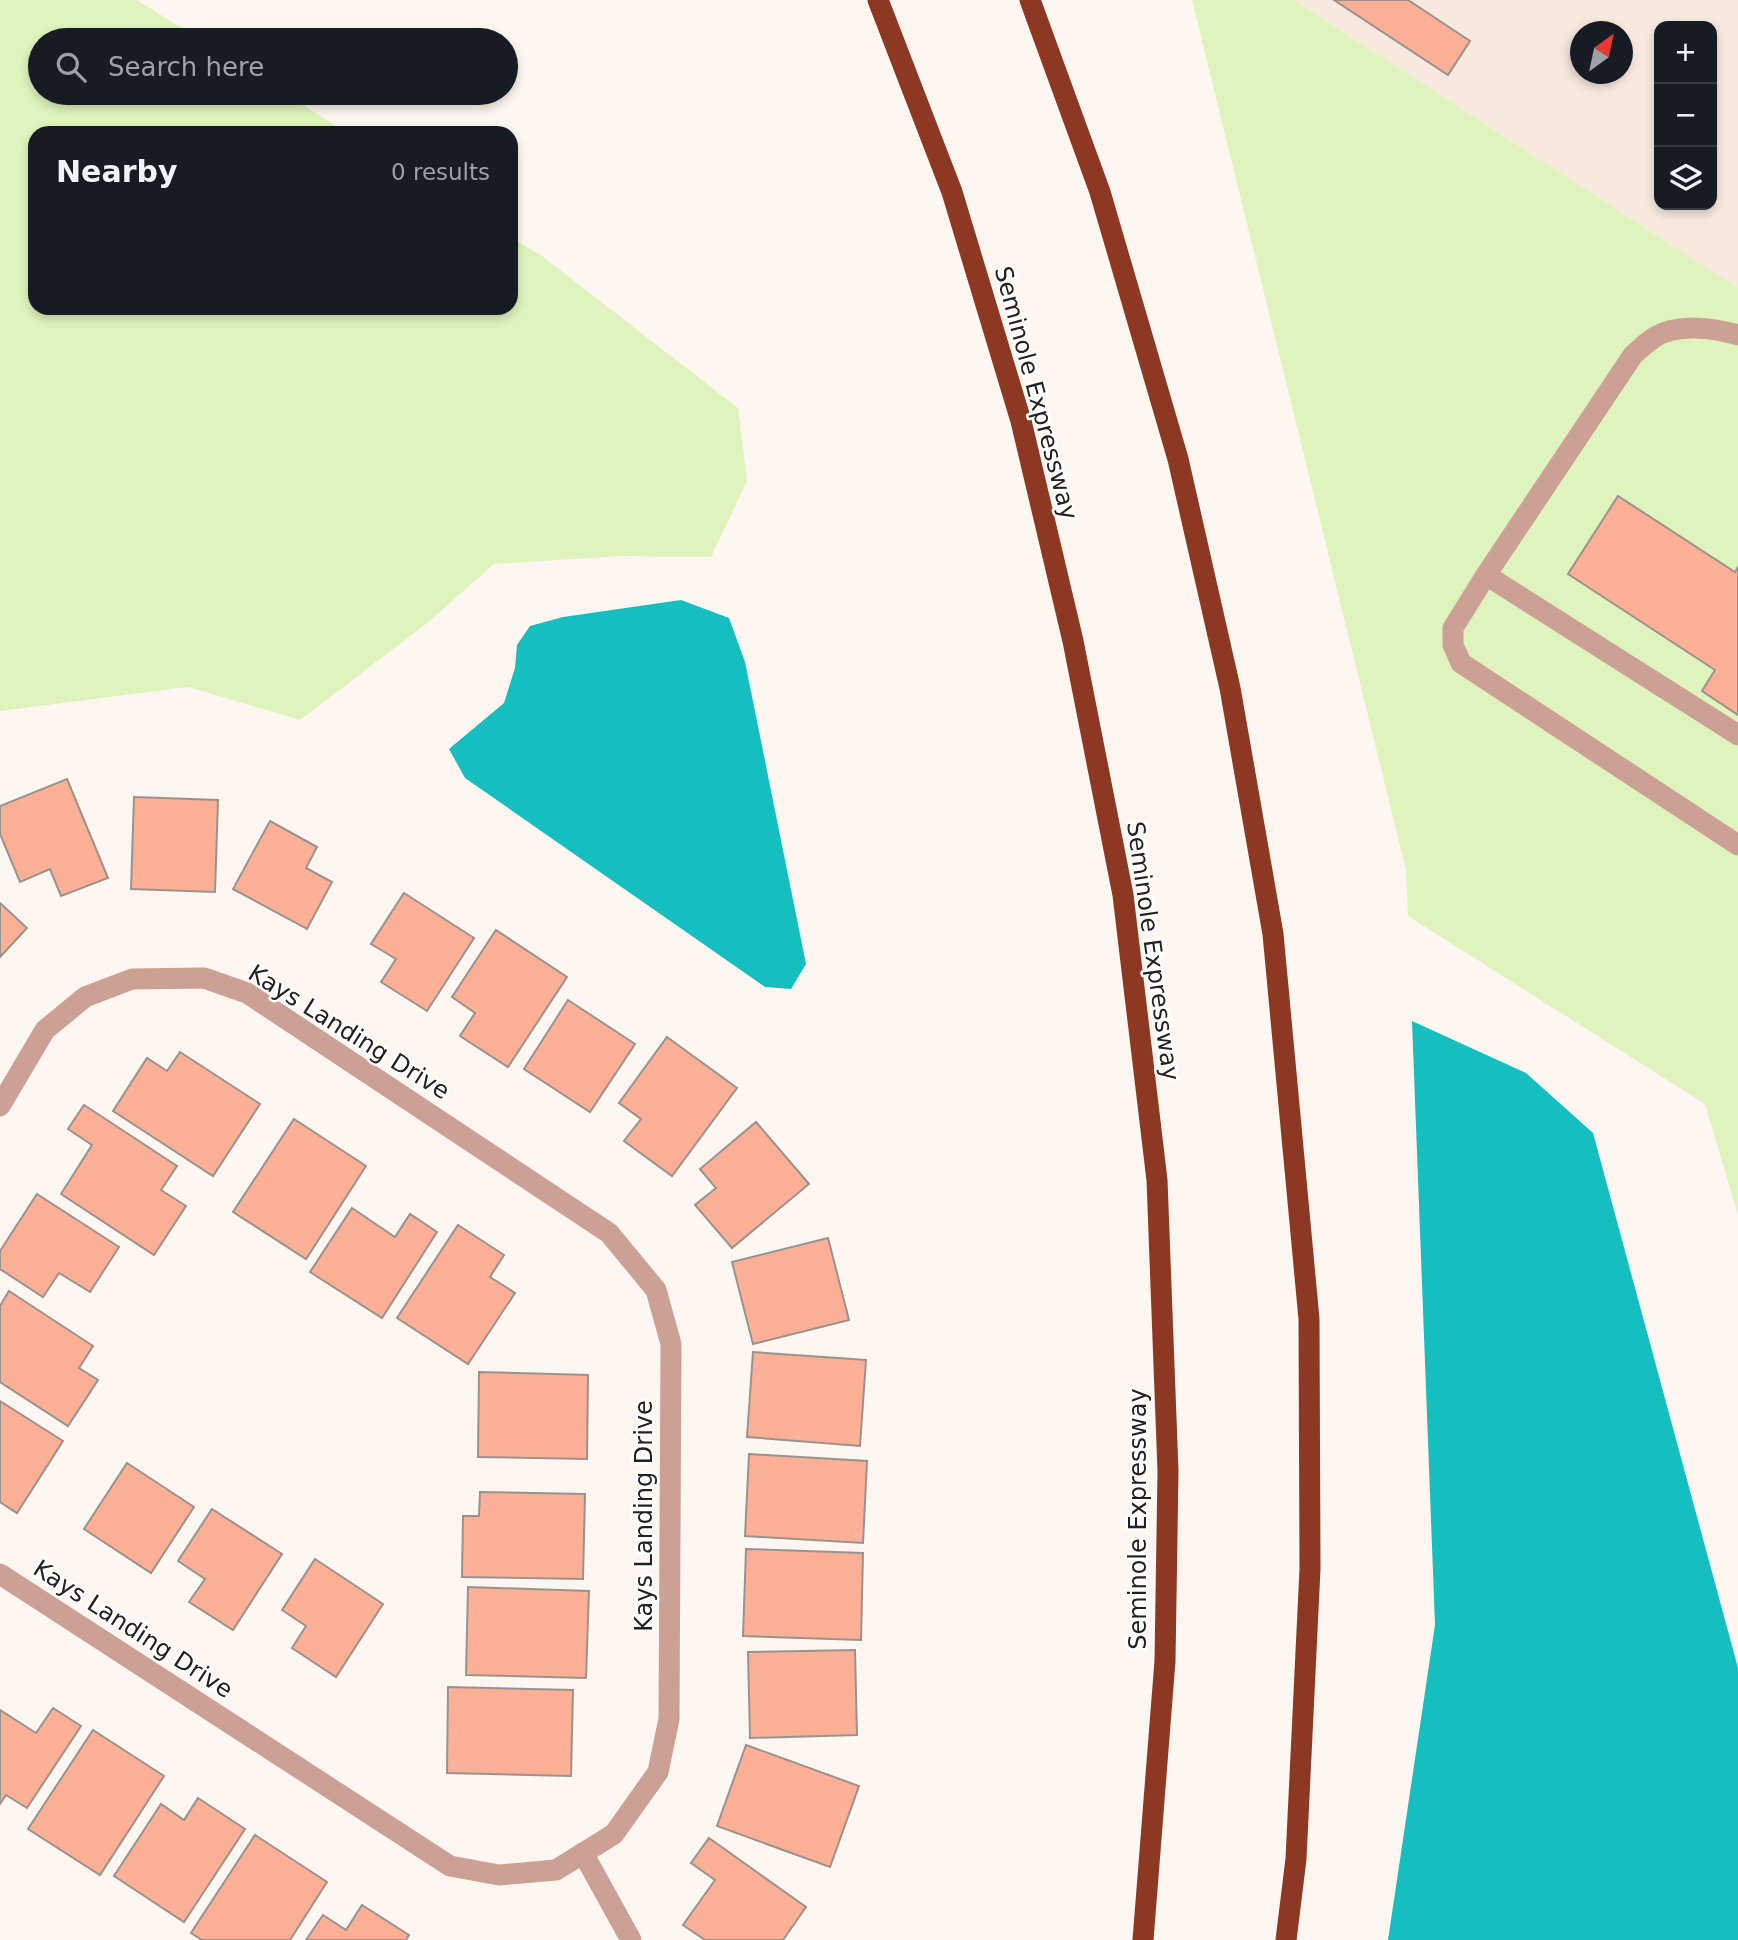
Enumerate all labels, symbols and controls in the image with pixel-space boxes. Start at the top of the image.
north arrow [1570,21,1633,84]
map controls [1654,21,1717,210]
button: + [1654,21,1717,84]
search box [28,28,518,105]
icon: search [52,48,90,86]
text: Search here [108,52,264,82]
button: − [1654,84,1717,147]
button: layers [1654,147,1717,210]
text: Nearby [56,154,178,189]
text: 0 results [391,159,490,185]
street label: Seminole Expressway [989,263,1083,523]
street label: Seminole Expressway [1121,820,1185,1082]
street label: Kays Landing Drive [243,959,455,1105]
street label: Seminole Expressway [1124,1388,1152,1650]
street label: Kays Landing Drive [630,1400,658,1632]
street label: Kays Landing Drive [28,1554,238,1704]

